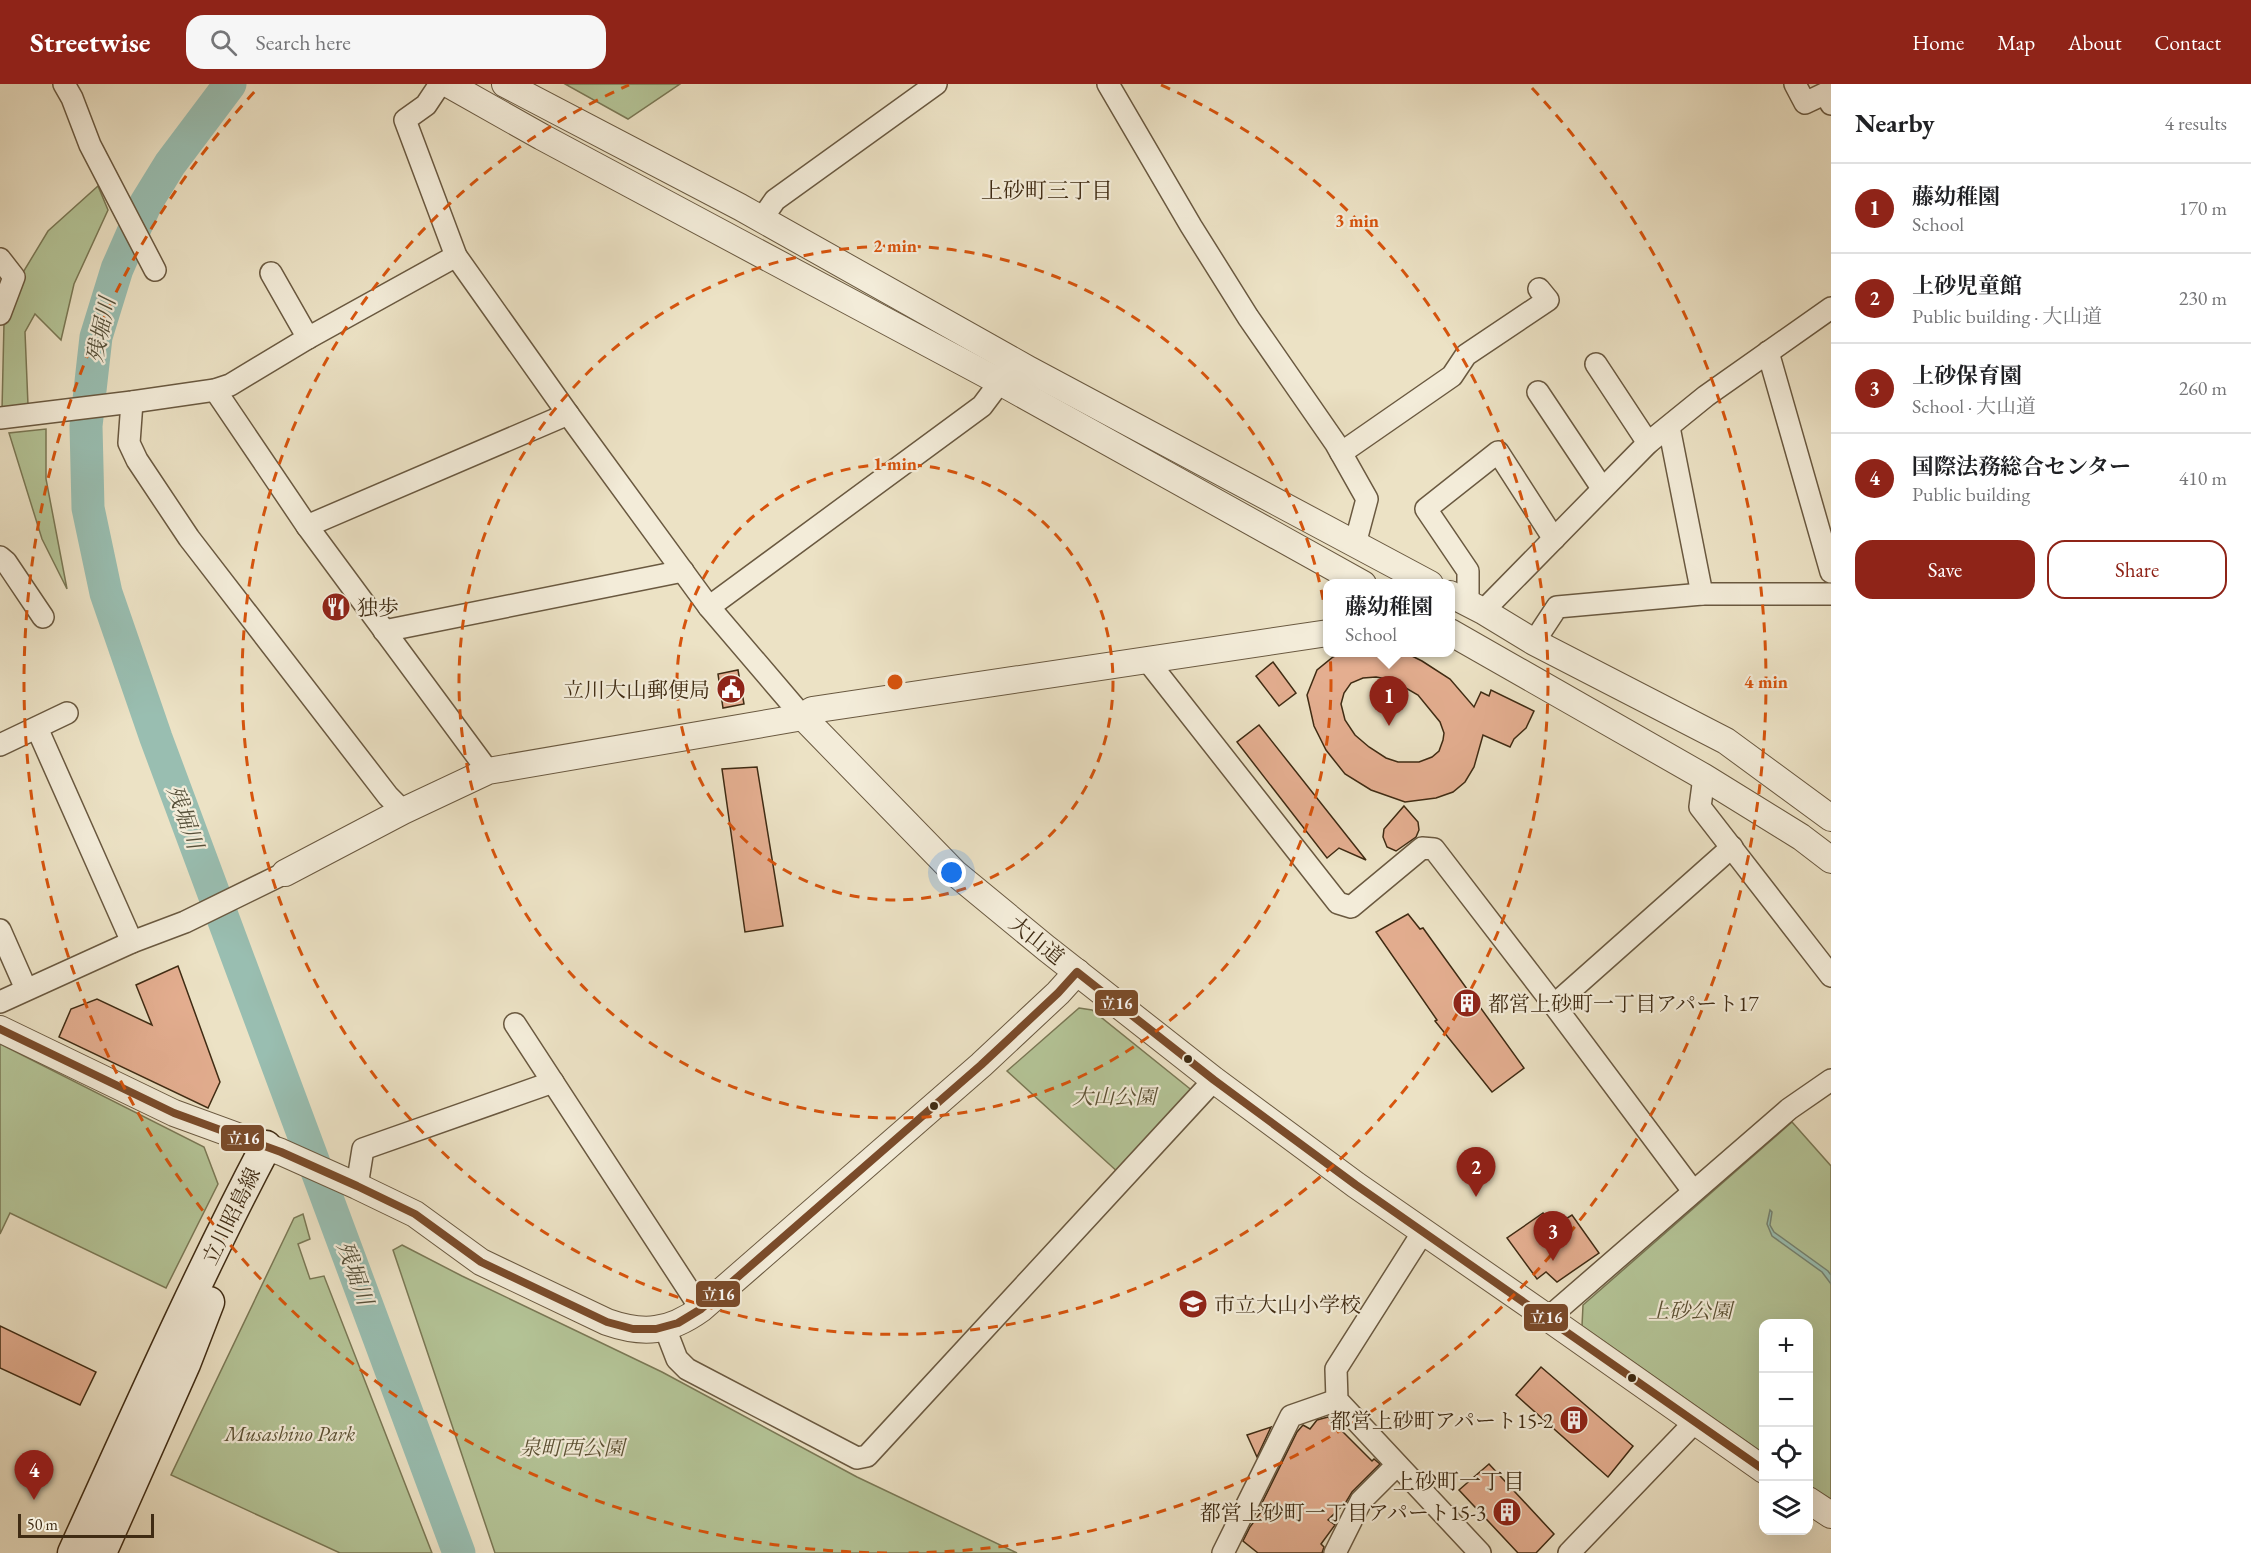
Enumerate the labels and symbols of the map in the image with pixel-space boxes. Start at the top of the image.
district label: 上砂町三丁目 [981,176,1113,205]
text: 3 min [1335,209,1379,232]
text: 2 min [873,234,917,257]
water label: 残堀川 [80,293,122,365]
text: 1 min [873,452,917,475]
restaurant icon: 独歩 [320,591,352,623]
place label: 独歩 [357,594,399,621]
text: 4 min [1744,670,1788,693]
centre of rings [885,672,905,692]
public building icon: 立川大山郵便局 [715,673,747,705]
place label: 立川大山郵便局 [563,676,710,703]
pin: 1 [1370,676,1408,726]
water label: 残堀川 [160,781,211,855]
your location [937,858,966,887]
street label: 大山道 [1004,910,1070,970]
building icon: 都営上砂町一丁目アパート17 [1451,987,1483,1019]
line badge: 立16 [1094,989,1139,1017]
place label: 都営上砂町一丁目アパート17 [1488,990,1759,1017]
text: 立16 [1100,993,1133,1014]
unlabelled marker [1182,1053,1194,1065]
park label: 大山公園 [1072,1083,1159,1110]
unlabelled marker [928,1100,940,1112]
line badge: 立16 [220,1124,265,1152]
text: 立16 [227,1128,260,1149]
pin: 2 [1456,1148,1496,1197]
street label: 立川昭島線 [196,1163,266,1269]
pin: 3 [1534,1212,1572,1261]
water label: 残堀川 [330,1237,381,1311]
line badge: 立16 [695,1280,741,1308]
text: 立16 [702,1284,735,1305]
school or university icon: 市立大山小学校 [1177,1288,1209,1320]
place label: 市立大山小学校 [1214,1291,1361,1318]
park label: 上砂公園 [1648,1297,1735,1324]
line badge: 立16 [1523,1303,1569,1332]
text: 立16 [1530,1307,1563,1328]
unlabelled marker [1626,1372,1638,1384]
building icon: 都営上砂町アパート15-2 [1558,1404,1590,1436]
place label: 都営上砂町アパート15-2 [1330,1407,1553,1434]
park label: Musashino Park [223,1420,356,1447]
park label: 泉町西公園 [520,1434,627,1461]
pin: 4 [15,1450,54,1500]
district label: 上砂町一丁目 [1393,1467,1525,1496]
building icon: 都営上砂町一丁目アパート15-3 [1491,1496,1523,1528]
place label: 都営上砂町一丁目アパート15-3 [1200,1499,1486,1526]
scale bar [18,1511,154,1538]

